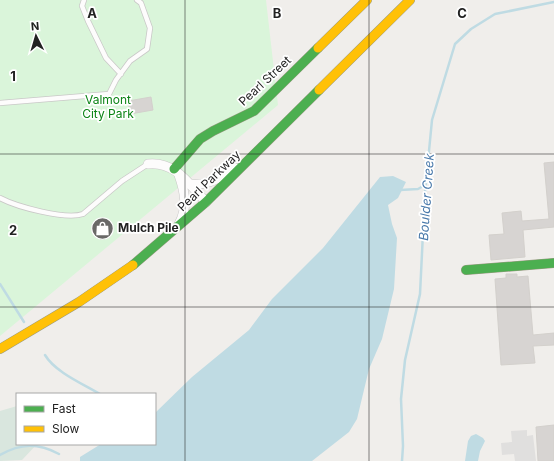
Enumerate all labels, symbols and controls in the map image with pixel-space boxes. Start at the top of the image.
text: A [87,5,97,21]
text: B [273,5,282,21]
text: C [457,5,467,21]
north arrow [16,16,56,56]
text: N [30,19,40,33]
street label: Pearl Street [235,52,294,109]
text: 1 [10,68,16,84]
park label: Valmont City Park [82,92,134,121]
street label: Pearl Parkway [174,147,243,214]
water label: Boulder Creek [415,152,437,241]
shop icon: Mulch Pile [89,215,115,241]
place label: Mulch Pile [118,220,179,235]
text: 2 [9,222,17,238]
legend [16,393,156,445]
text: Fast [52,401,76,416]
text: Slow [52,421,80,436]

